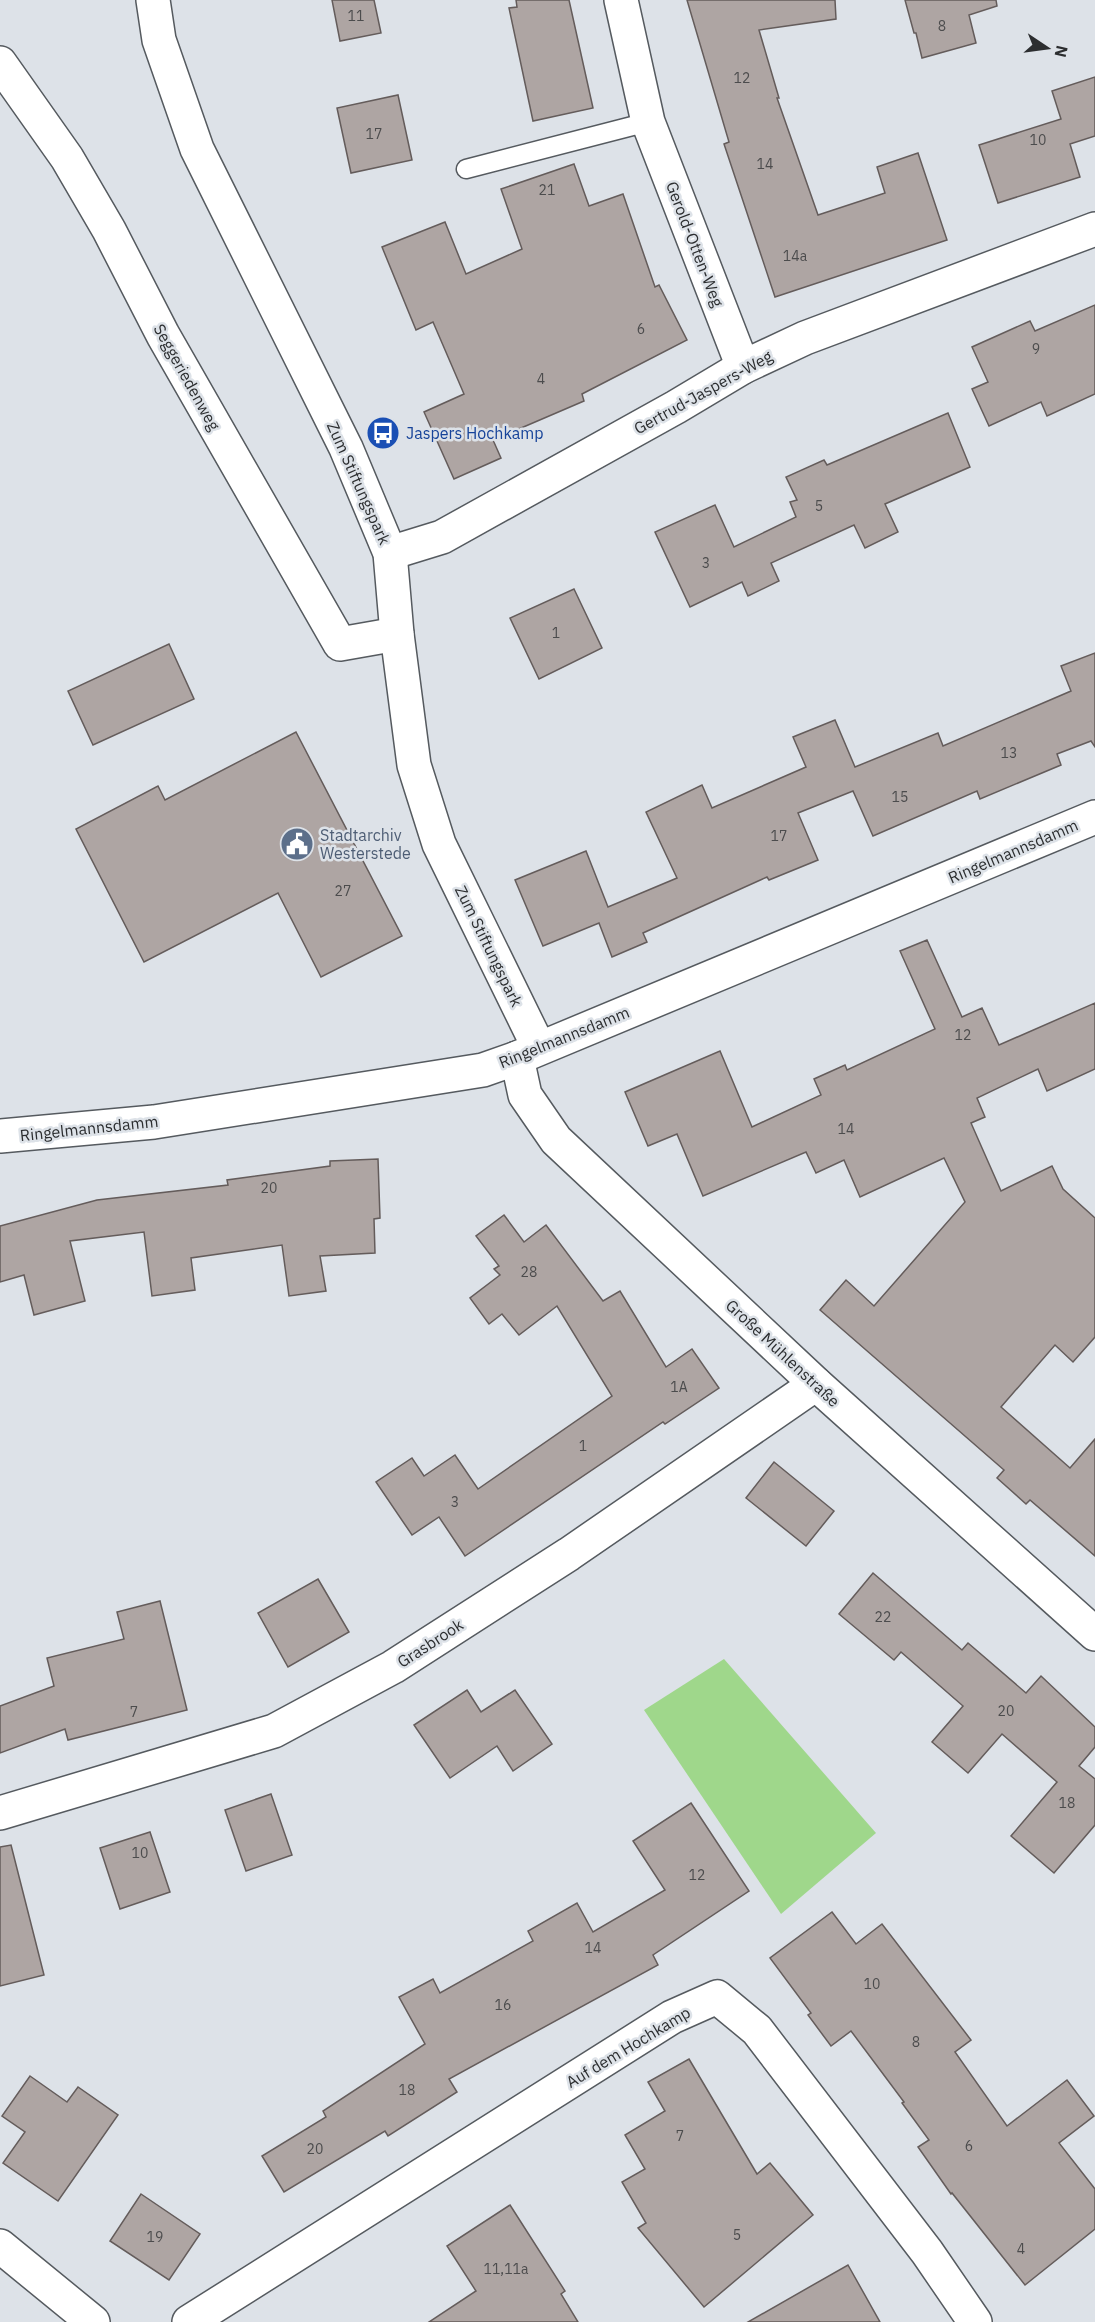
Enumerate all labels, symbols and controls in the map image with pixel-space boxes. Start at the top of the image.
house number: 11 [348,7,364,25]
house number: 8 [938,17,946,35]
north arrow [1017,18,1077,78]
text: N [1051,43,1073,59]
house number: 12 [734,69,750,87]
house number: 17 [366,125,382,143]
house number: 10 [1030,131,1046,149]
house number: 14 [757,155,773,173]
street label: Gerold-Otten-Weg [662,179,728,310]
house number: 21 [539,181,555,199]
house number: 14a [783,247,808,265]
street label: Seggeriedenweg [149,320,225,434]
house number: 6 [637,320,645,338]
house number: 9 [1032,340,1040,358]
street label: Gertrud-Jaspers-Weg [630,345,776,438]
house number: 4 [537,370,545,388]
bus stop icon: Jaspers Hochkamp [365,415,401,451]
street label: Zum Stiftungspark [323,419,395,548]
place label: Jaspers Hochkamp [406,423,544,443]
house number: 5 [815,497,823,515]
house number: 3 [702,554,710,572]
house number: 1 [552,624,560,642]
house number: 13 [1001,744,1017,762]
house number: 15 [892,788,908,806]
street label: Ringelmannsdamm [945,815,1081,887]
place label: Stadtarchiv Westerstede [320,825,411,863]
public building icon: Stadtarchiv Westerstede [279,826,315,862]
house number: 17 [771,827,787,845]
house number: 27 [335,882,351,900]
street label: Zum Stiftungspark [451,882,527,1010]
street label: Ringelmannsdamm [496,1002,632,1072]
house number: 12 [955,1026,971,1044]
street label: Ringelmannsdamm [19,1111,159,1145]
house number: 14 [838,1120,854,1138]
house number: 20 [261,1179,277,1197]
house number: 28 [521,1263,537,1281]
street label: Große Mühlenstraße [722,1295,844,1411]
house number: 1A [670,1378,688,1396]
house number: 1 [579,1437,587,1455]
house number: 3 [451,1493,459,1511]
house number: 22 [875,1608,891,1626]
street label: Grasbrook [393,1614,467,1672]
house number: 20 [998,1702,1014,1720]
house number: 7 [130,1703,138,1721]
house number: 18 [1059,1794,1075,1812]
house number: 10 [132,1844,148,1862]
house number: 12 [689,1866,705,1884]
house number: 14 [585,1939,601,1957]
house number: 10 [864,1975,880,1993]
house number: 16 [495,1996,511,2014]
street label: Auf dem Hochkamp [562,2002,694,2092]
house number: 8 [912,2033,920,2051]
house number: 18 [399,2081,415,2099]
house number: 7 [676,2127,684,2145]
house number: 6 [965,2137,973,2155]
house number: 20 [307,2140,323,2158]
house number: 5 [733,2226,741,2244]
house number: 19 [147,2228,163,2246]
house number: 4 [1017,2240,1025,2258]
house number: 11,11a [484,2260,529,2278]

